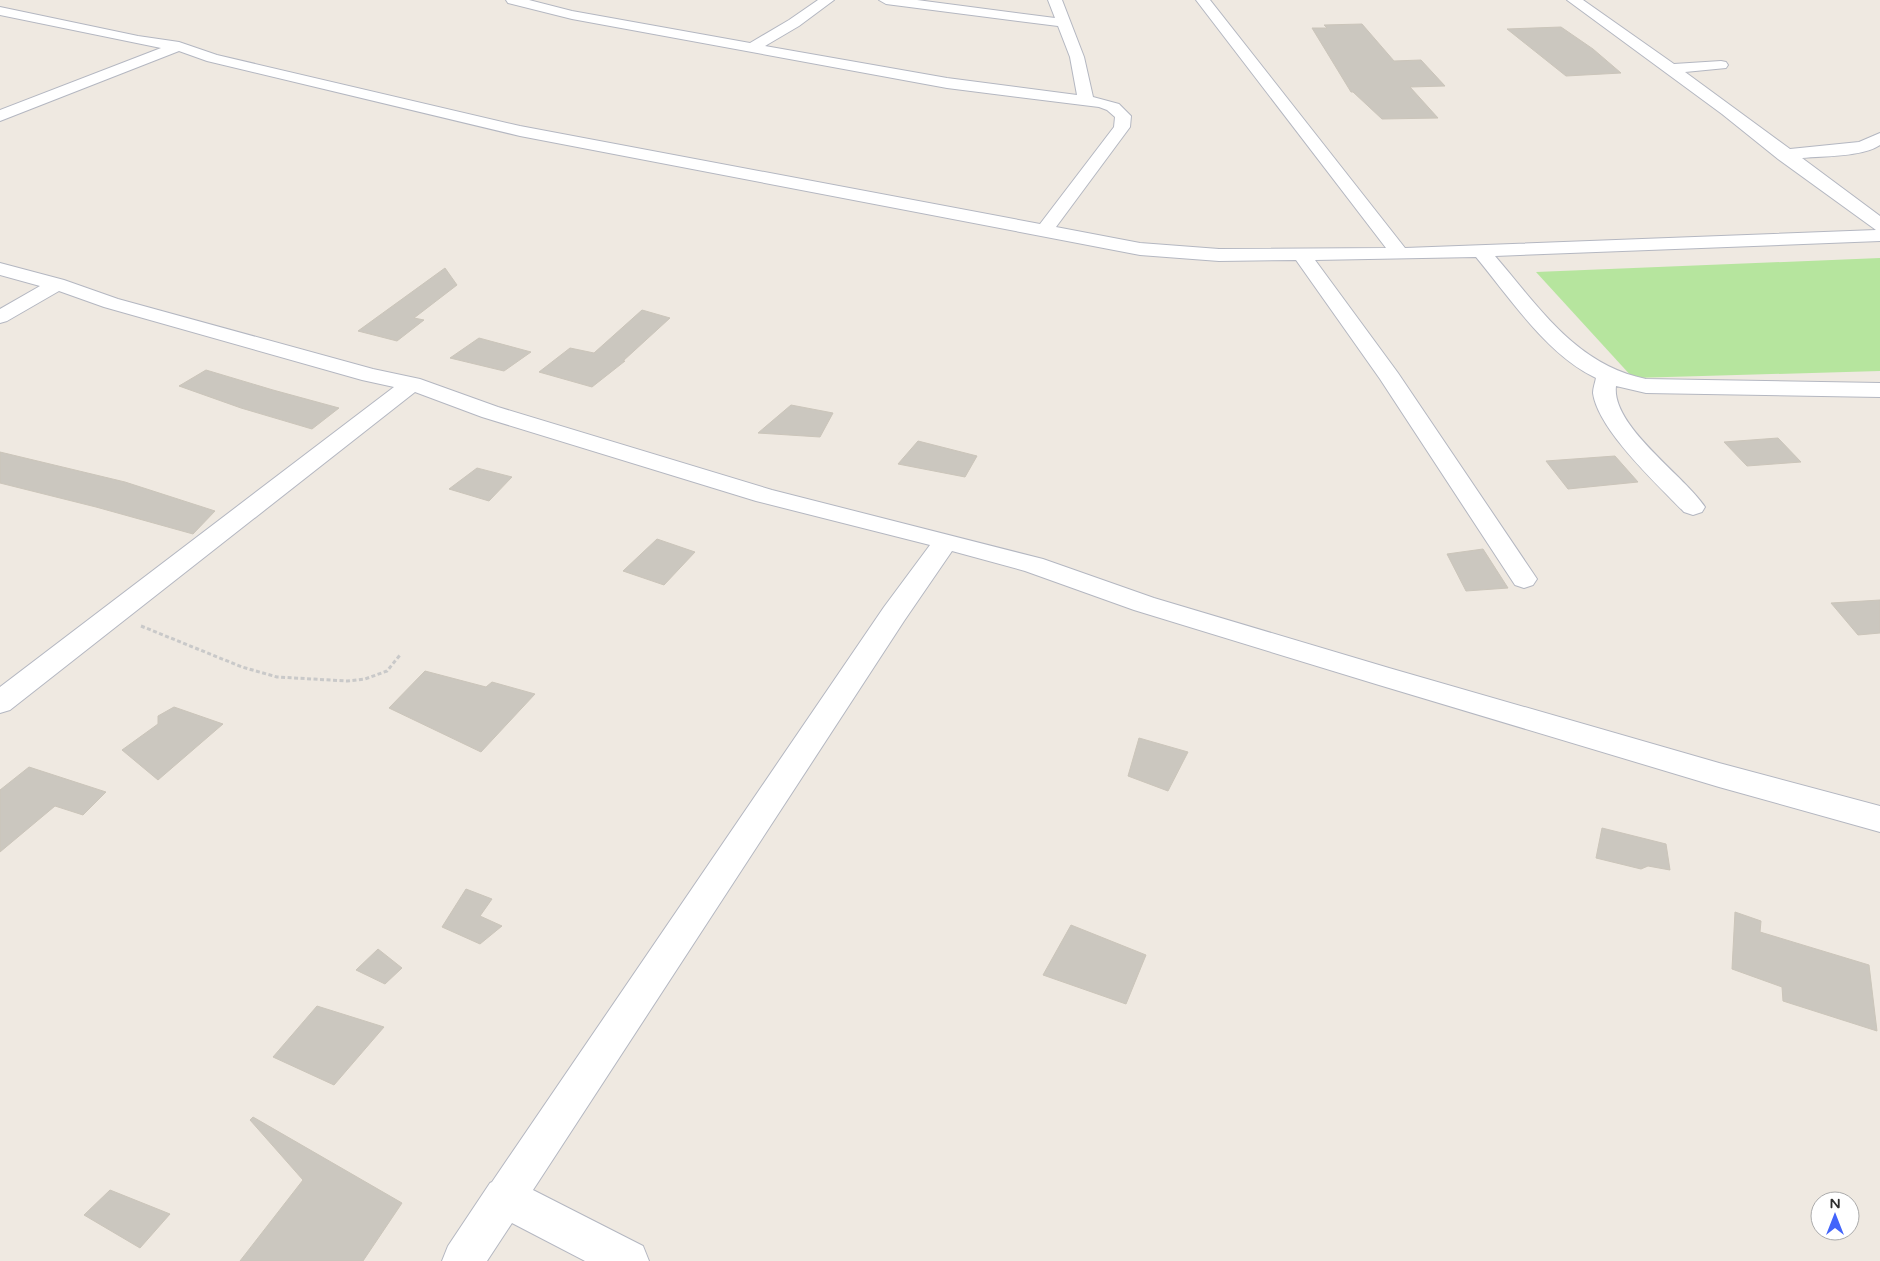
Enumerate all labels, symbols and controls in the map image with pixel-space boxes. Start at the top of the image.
north arrow [1810,1191,1860,1241]
text: N [1829,1195,1841,1212]

